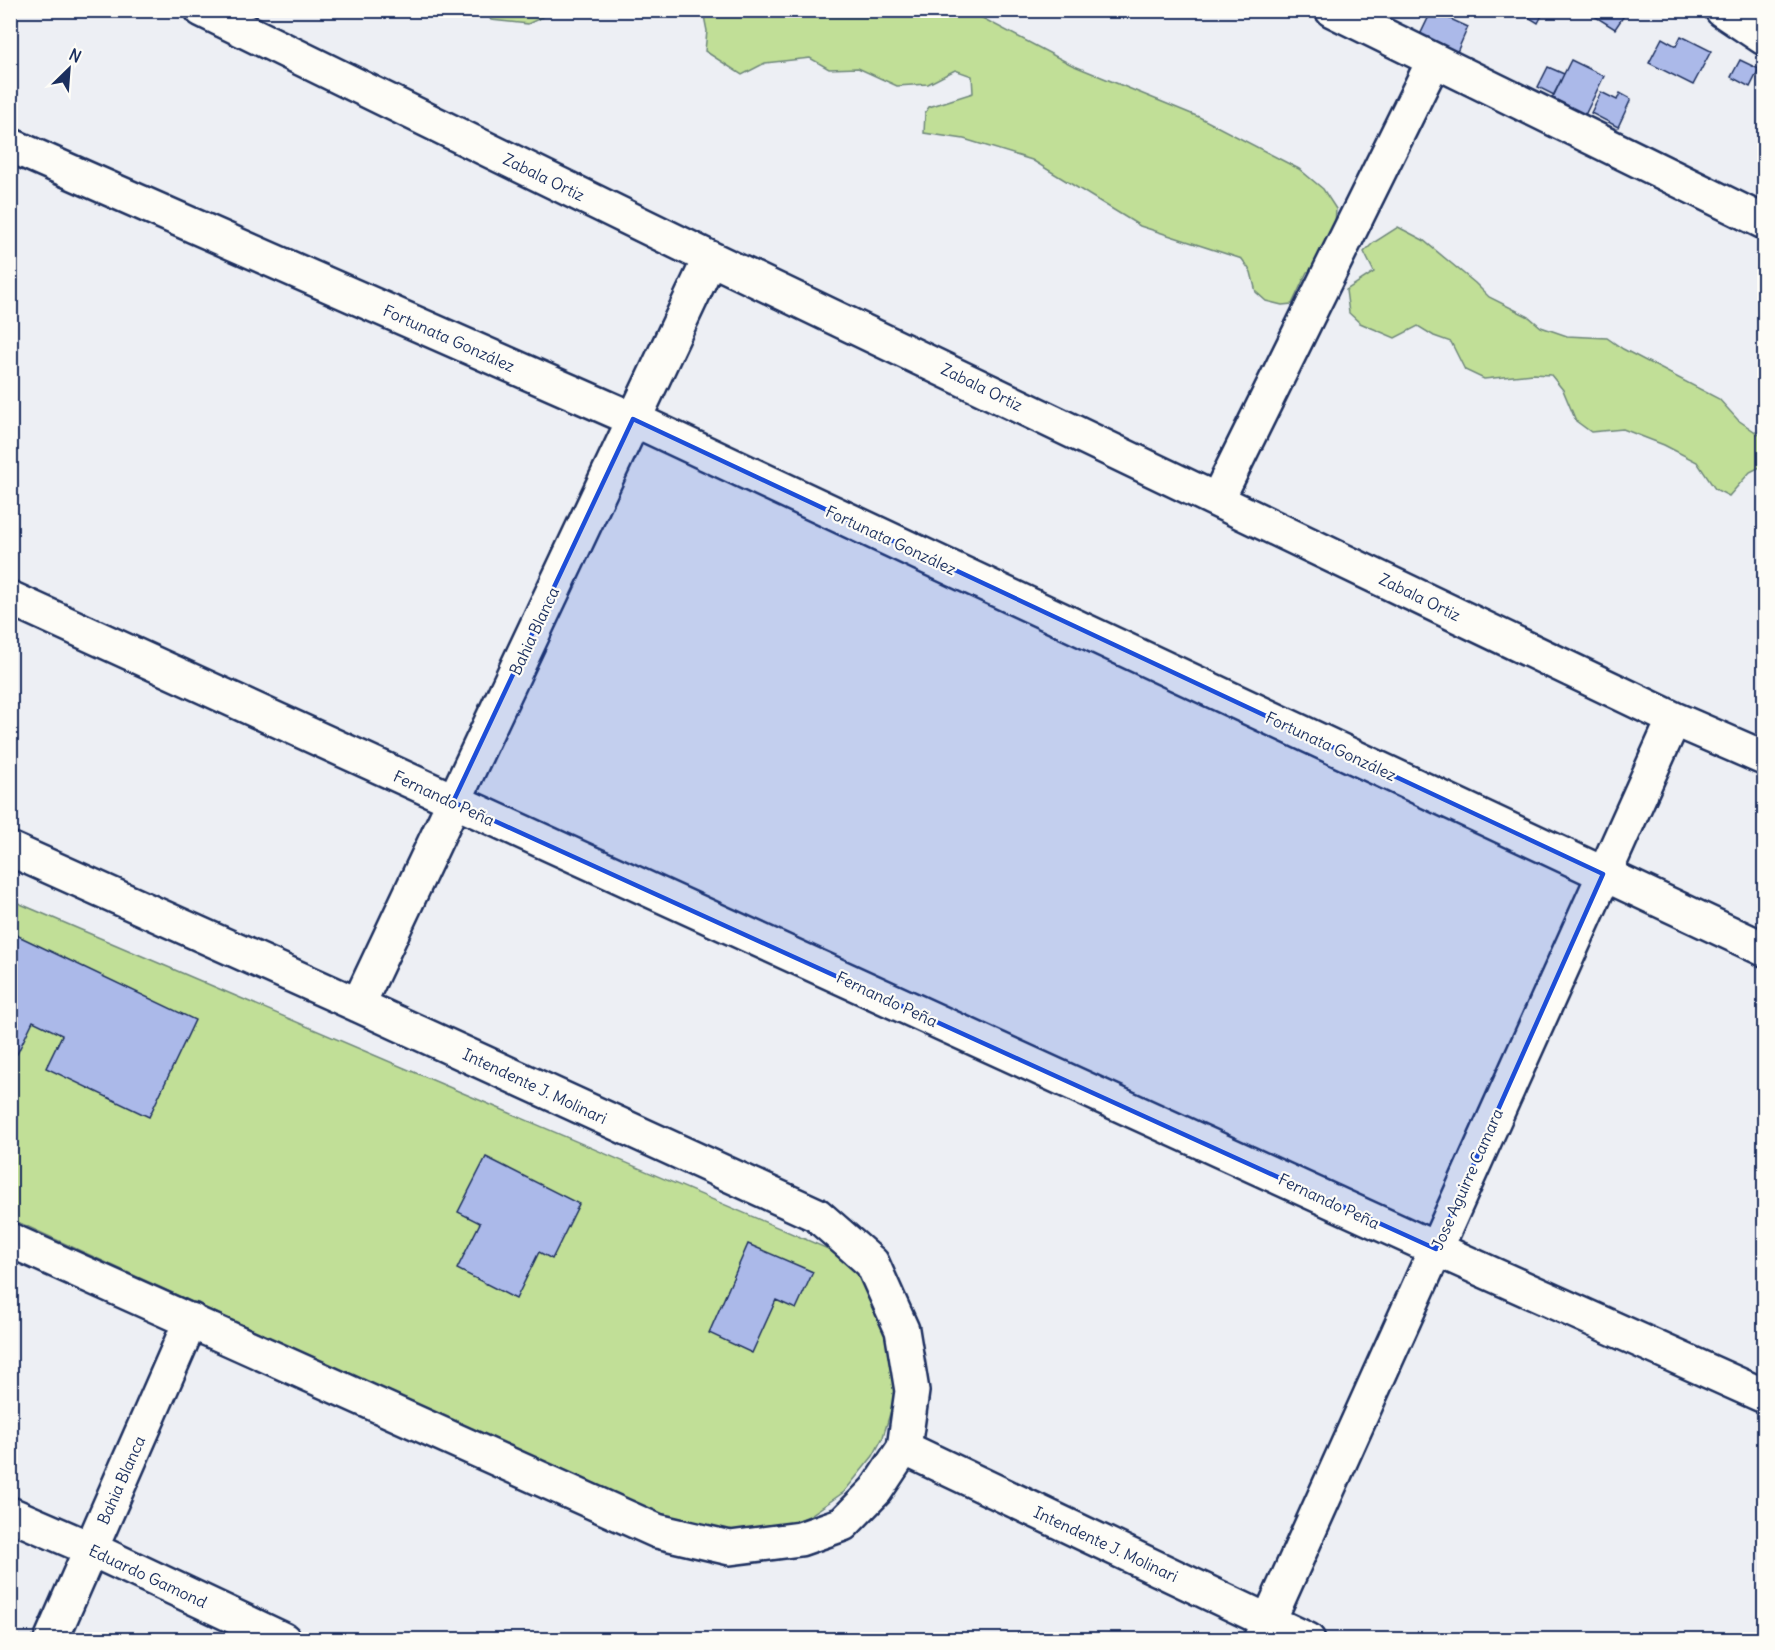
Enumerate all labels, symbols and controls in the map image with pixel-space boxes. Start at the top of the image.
north arrow [39,39,99,99]
text: N [66,44,85,67]
street label: Zabala Ortiz [500,149,588,205]
street label: Fortunata González [380,300,518,376]
street label: Zabala Ortiz [938,359,1026,415]
street label: Fortunata González [823,501,960,579]
street label: Zabala Ortiz [1376,569,1464,625]
street label: Bahia Blanca [505,584,563,678]
street label: Fortunata González [1263,707,1400,785]
street label: Fernando Peña [390,766,498,830]
street label: Fernando Peña [833,967,941,1031]
street label: Intendente J. Molinari [460,1044,610,1128]
street label: Jose Aguirre Camara [1427,1105,1507,1253]
street label: Fernando Peña [1275,1169,1383,1233]
street label: Bahia Blanca [93,1433,149,1527]
street label: Intendente J. Molinari [1031,1502,1181,1586]
street label: Eduardo Gamond [86,1540,210,1612]

